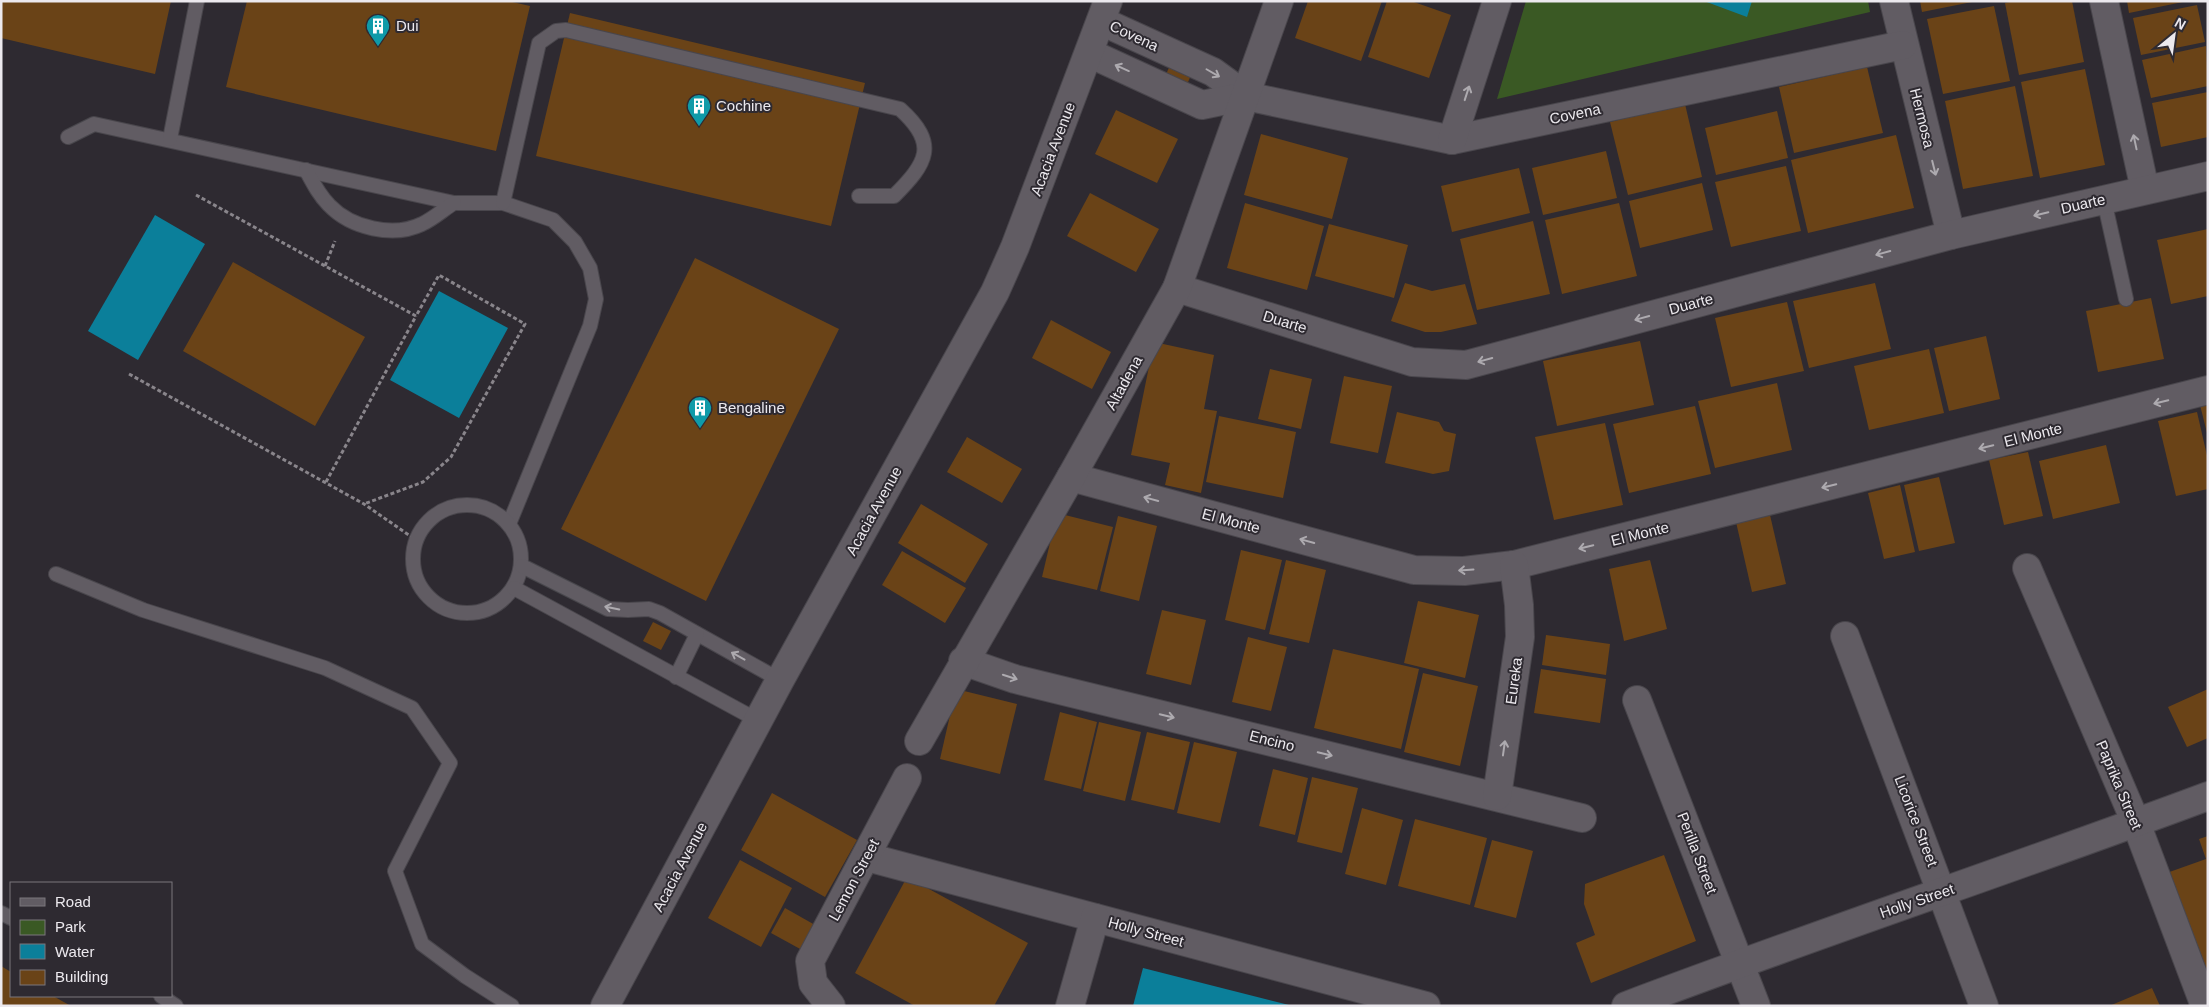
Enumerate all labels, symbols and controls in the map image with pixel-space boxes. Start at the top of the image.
north arrow [2149,10,2199,60]
building icon: Dui [365,13,391,47]
text: N [2172,14,2189,33]
place label: Dui [396,17,419,34]
street label: Covena [1107,17,1162,54]
one-way arrow [1115,62,1130,72]
one-way arrow [1206,68,1221,78]
one-way arrow [1462,86,1472,102]
street label: Hermosa [1907,86,1938,150]
building icon: Cochine [686,93,712,127]
place label: Cochine [716,97,771,114]
street label: Acacia Avenue [1027,100,1078,198]
street label: Covena [1548,100,1603,127]
one-way arrow [2130,135,2139,151]
one-way arrow [1930,159,1939,175]
street label: Duarte [2059,190,2107,217]
one-way arrow [2033,210,2049,219]
one-way arrow [1875,249,1891,258]
street label: Duarte [1667,289,1715,318]
street label: Duarte [1261,307,1309,336]
one-way arrow [1634,313,1650,323]
street label: Altadena [1102,352,1146,413]
one-way arrow [1477,355,1493,365]
building icon: Bengaline [687,395,713,429]
one-way arrow [2153,398,2169,407]
place label: Bengaline [718,399,785,416]
street label: El Monte [2002,419,2064,450]
one-way arrow [1979,443,1995,452]
street label: Acacia Avenue [842,463,905,558]
one-way arrow [1821,482,1837,492]
one-way arrow [1143,494,1159,503]
street label: El Monte [1200,505,1262,536]
street label: El Monte [1609,518,1671,549]
one-way arrow [1300,536,1316,546]
one-way arrow [1579,543,1595,552]
one-way arrow [1458,566,1474,575]
one-way arrow [605,603,621,613]
one-way arrow [731,651,745,661]
street label: Eureka [1502,656,1525,706]
one-way arrow [1001,673,1017,682]
one-way arrow [1159,712,1175,721]
street label: Encino [1248,727,1296,754]
street label: Paprika Street [2093,738,2146,833]
one-way arrow [1499,740,1509,756]
one-way arrow [1317,750,1333,759]
street label: Licorice Street [1891,773,1942,869]
street label: Perilla Street [1674,810,1721,897]
street label: Acacia Avenue [649,819,710,914]
street label: Lemon Street [825,835,883,924]
street label: Holly Street [1877,880,1957,921]
legend [10,882,172,997]
text: Road [55,893,91,910]
street label: Holly Street [1106,913,1187,950]
text: Park [55,918,86,935]
text: Water [55,943,94,960]
text: Building [55,968,108,985]

